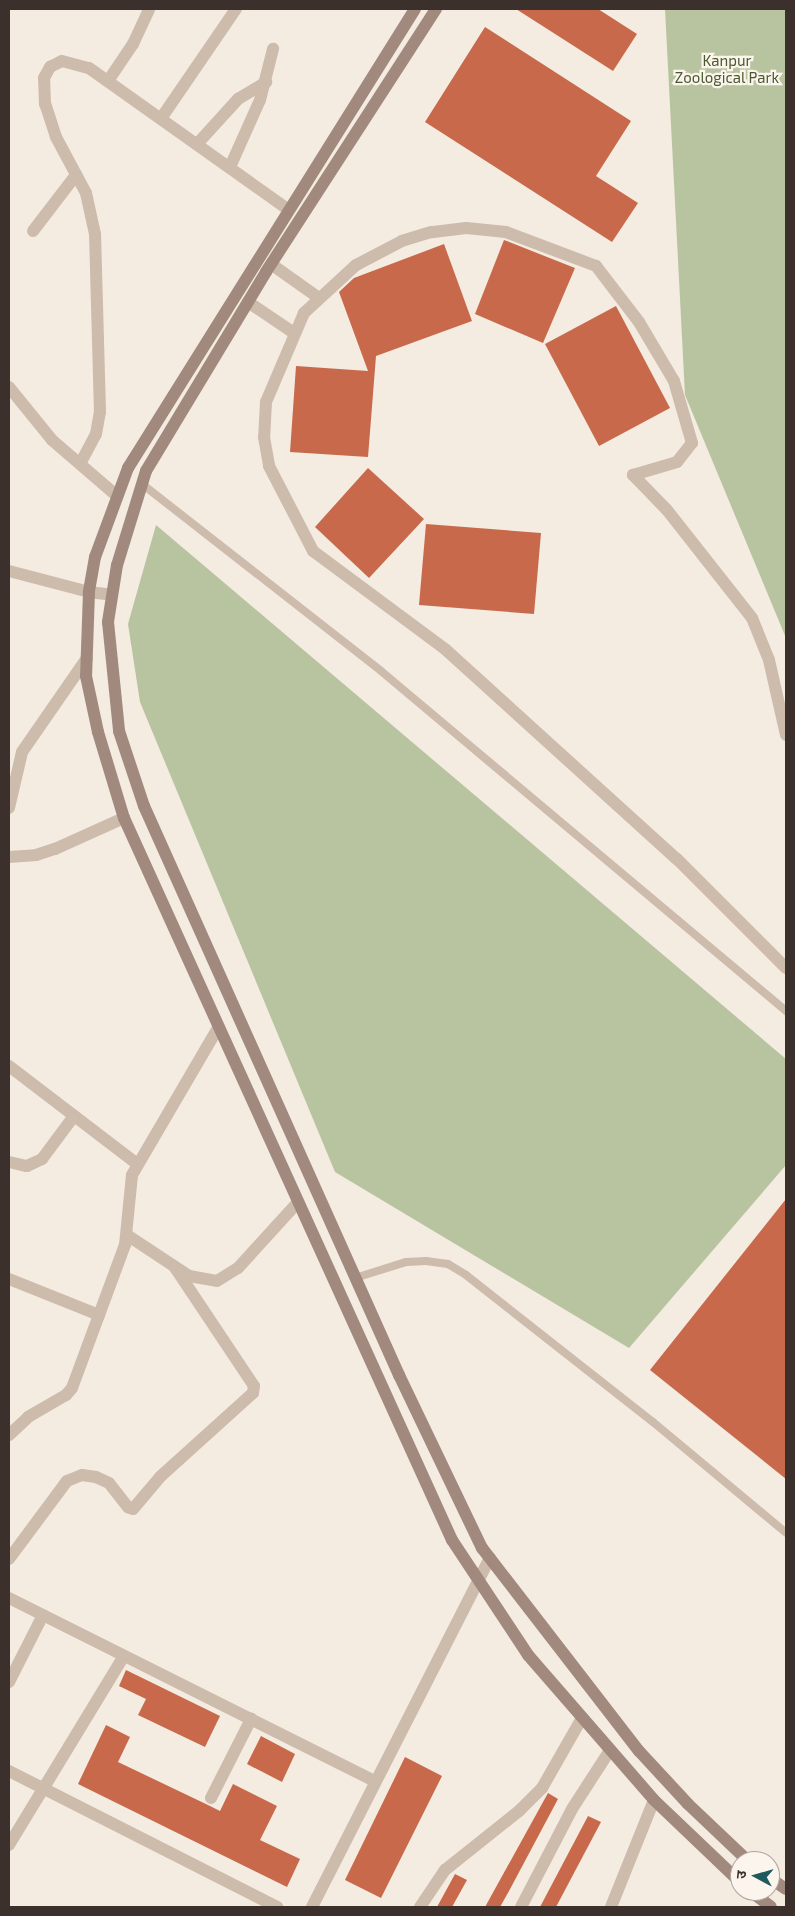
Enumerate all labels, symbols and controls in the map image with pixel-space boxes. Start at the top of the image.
park label: Kanpur Zoological Park [675,51,779,86]
north arrow [730,1851,780,1901]
text: उ [732,1870,749,1879]

